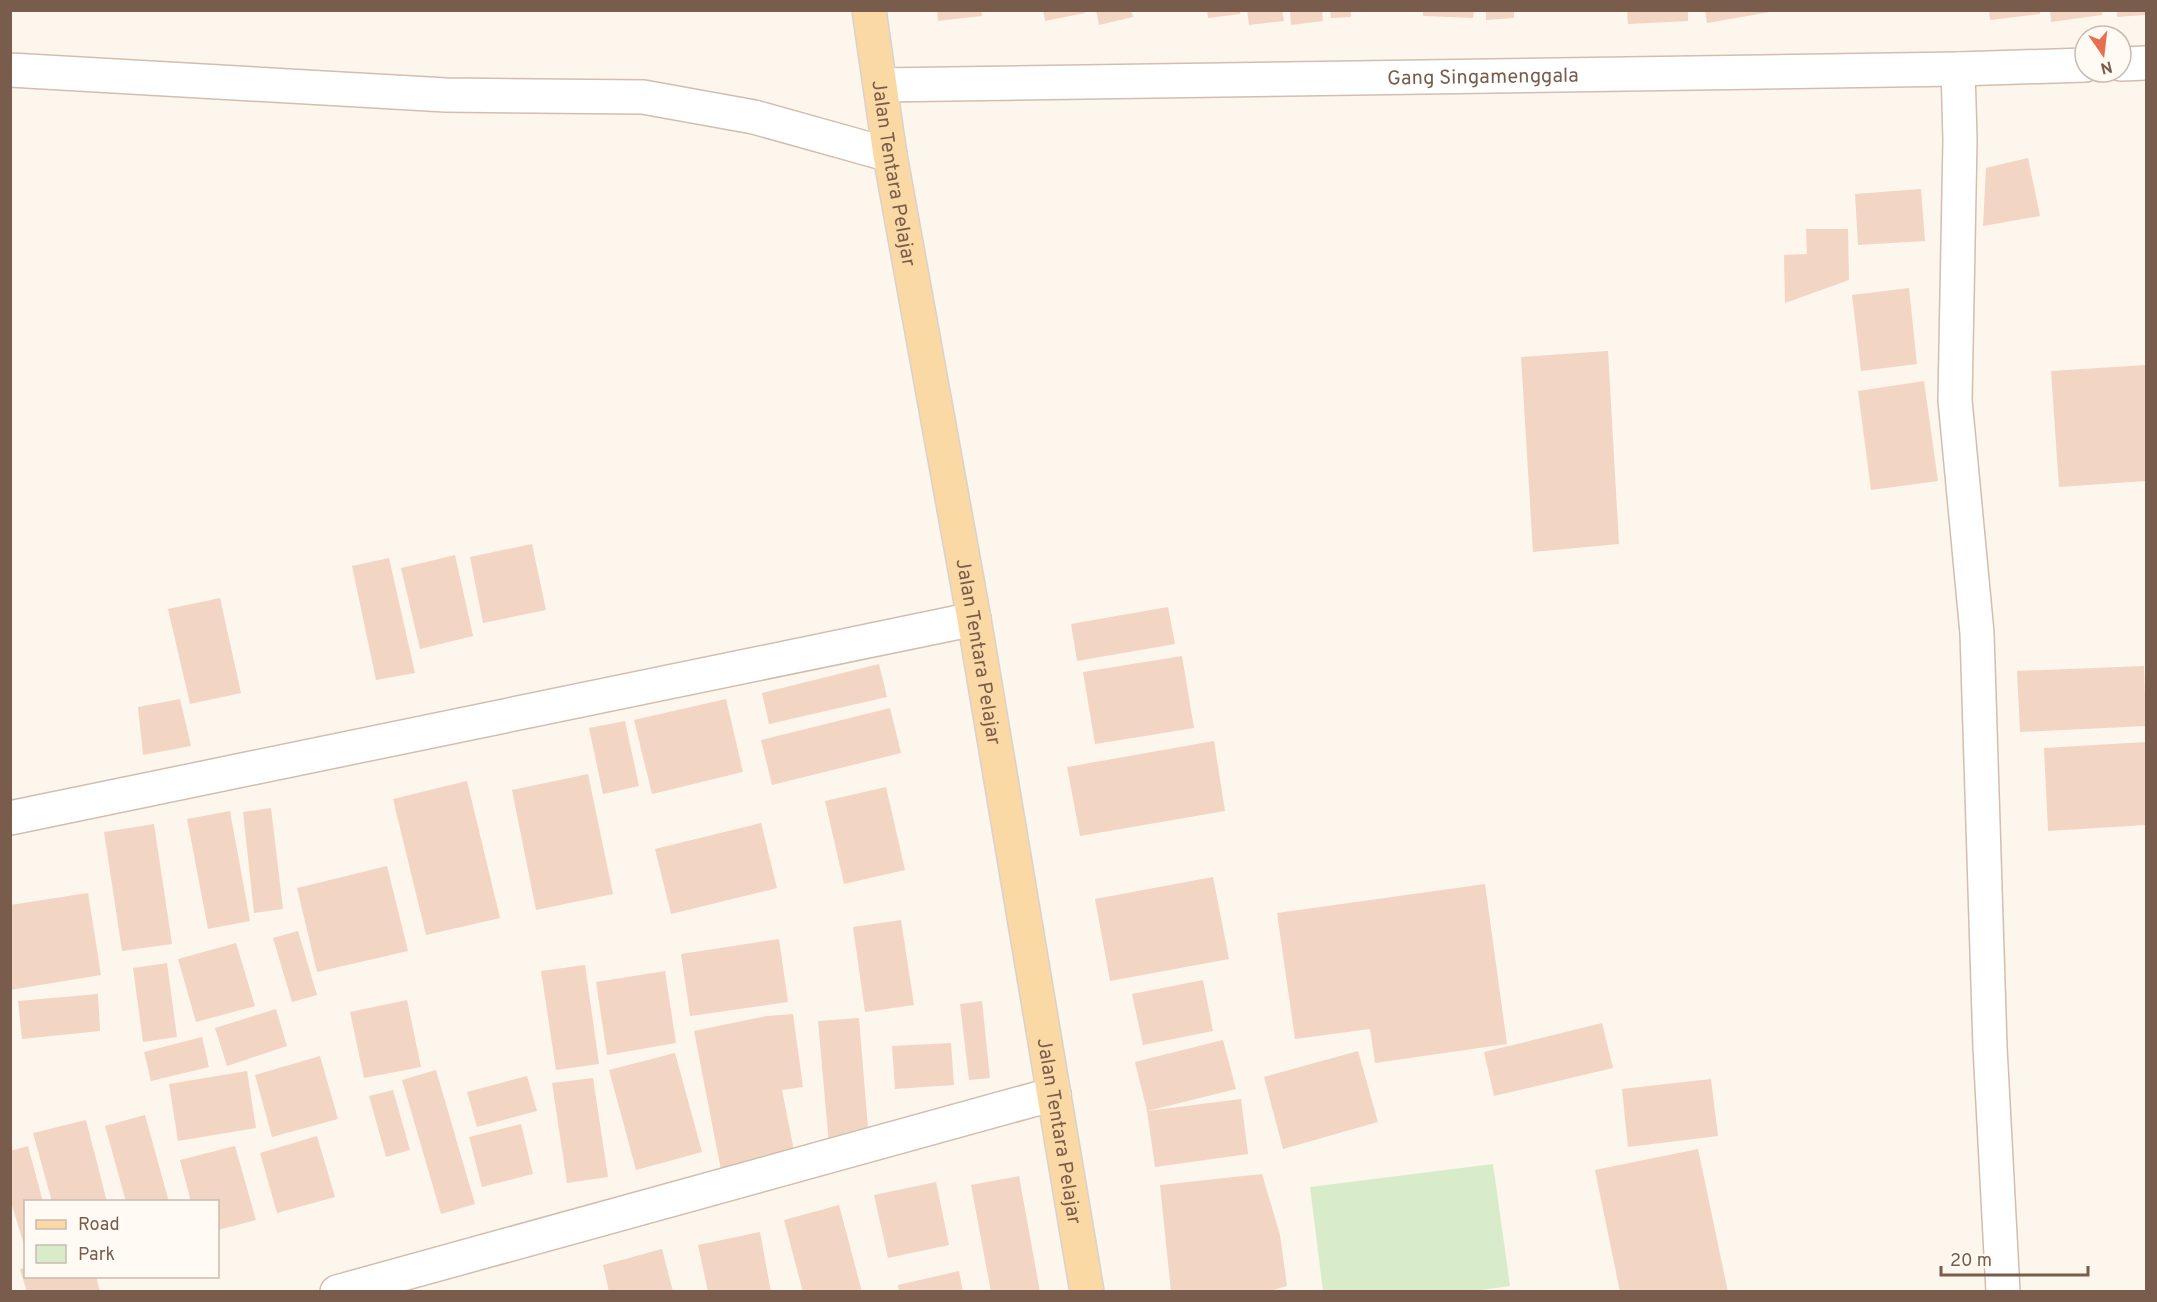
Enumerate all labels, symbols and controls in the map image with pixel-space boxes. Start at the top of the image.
north arrow [2073,24,2133,84]
text: N [2098,56,2114,78]
street label: Gang Singamenggala [1387,64,1579,92]
street label: Jalan Tentara Pelajar [864,78,921,269]
street label: Jalan Tentara Pelajar [948,557,1006,747]
street label: Jalan Tentara Pelajar [1030,1036,1086,1227]
legend [24,1200,219,1278]
text: Road [78,1214,120,1237]
scale bar [1941,1239,2088,1277]
text: Park [78,1244,115,1267]
text: 20 m [1950,1250,1992,1273]

